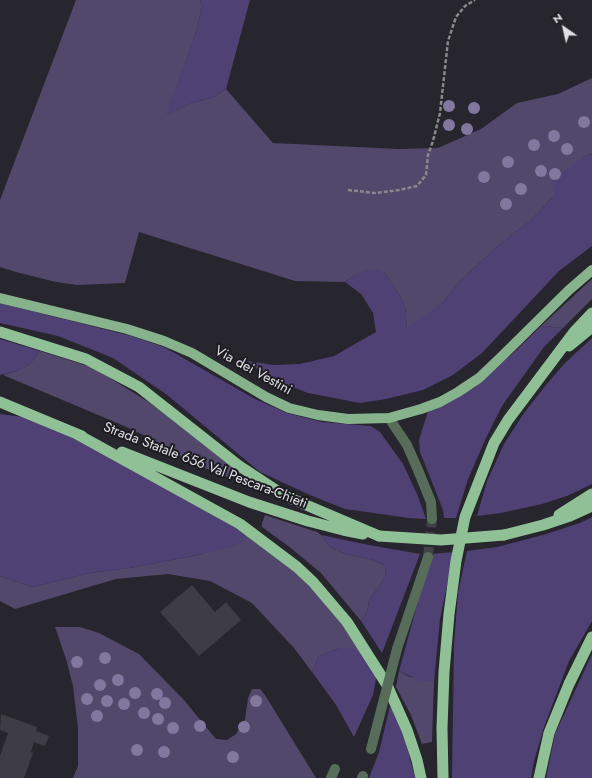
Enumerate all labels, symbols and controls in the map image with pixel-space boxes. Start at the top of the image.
north arrow [544,8,584,48]
text: N [549,9,565,27]
street label: Via dei Vestini [211,343,295,399]
street label: Strada Statale 656 Val Pescara-Chieti [101,419,309,513]

